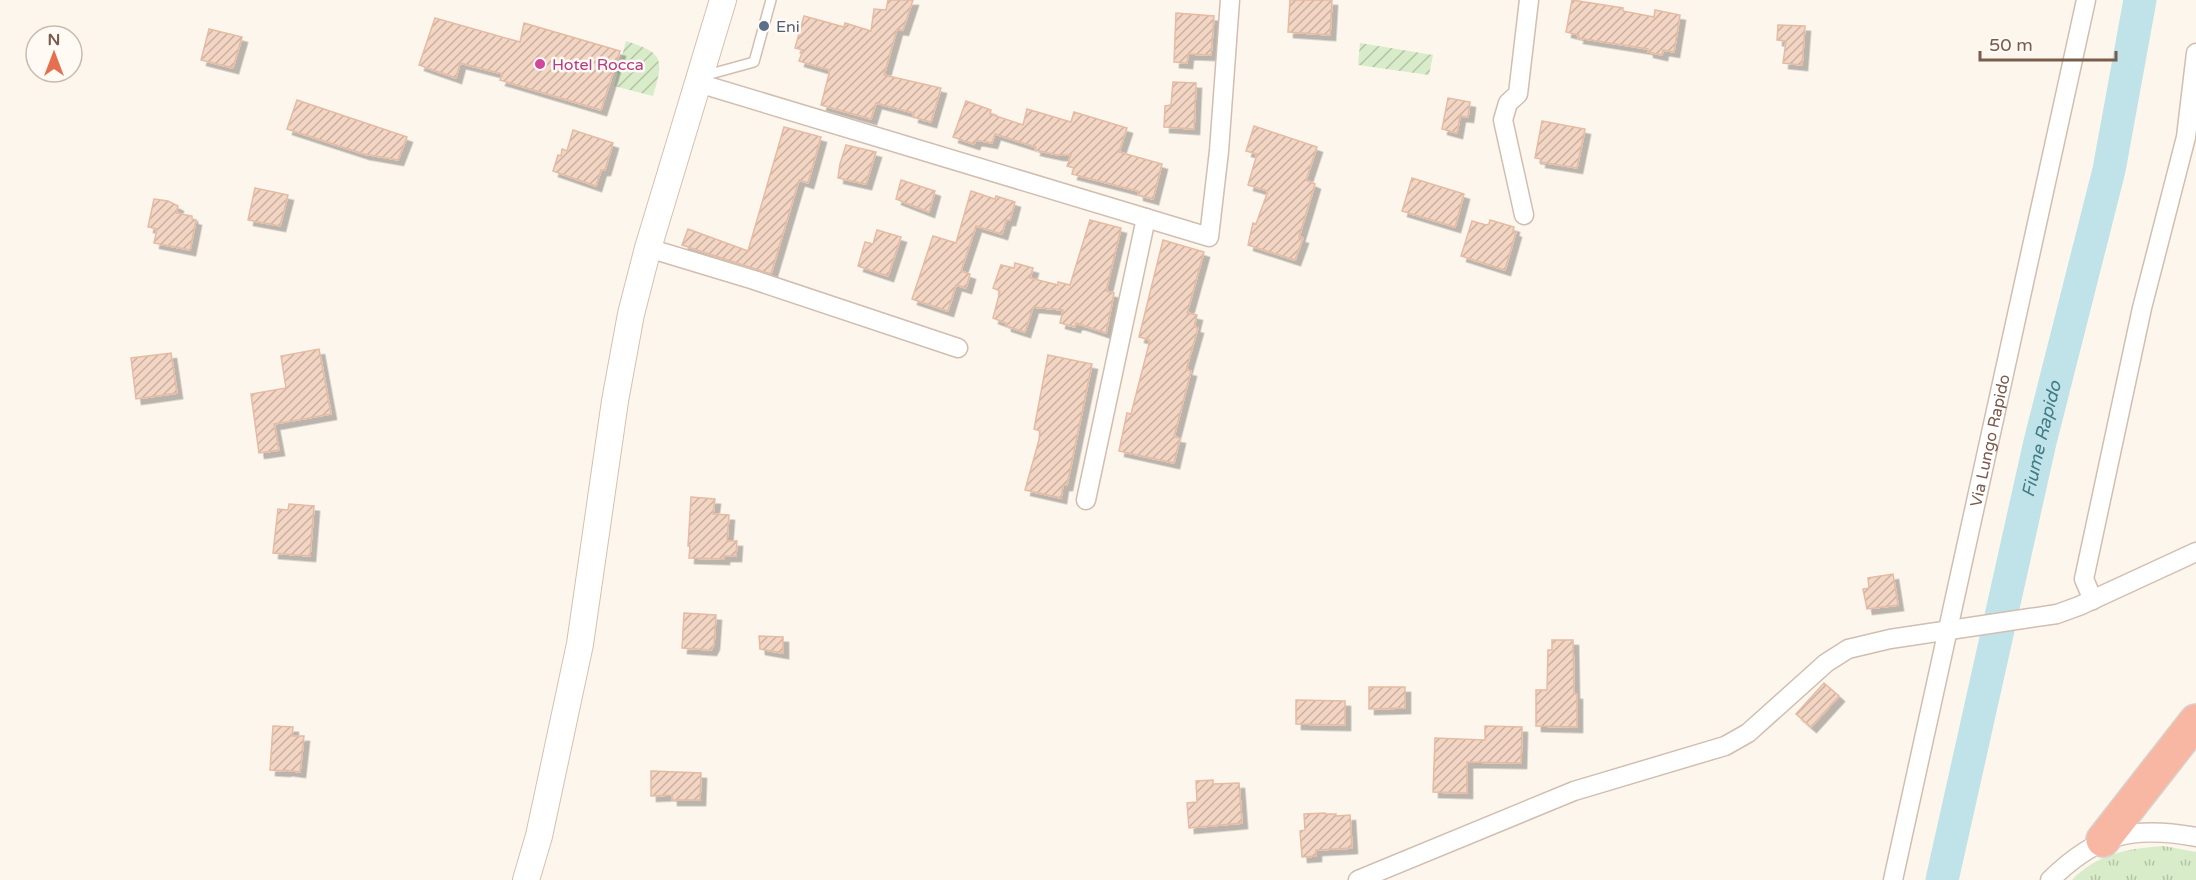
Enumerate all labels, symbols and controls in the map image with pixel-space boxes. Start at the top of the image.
place label: Eni [776,17,800,37]
marker: Eni [757,19,771,33]
north arrow [24,24,84,84]
scale bar [1980,24,2116,62]
text: N [48,30,60,50]
text: 50 m [1989,34,2033,56]
place label: Hotel Rocca [552,55,644,75]
marker: Hotel Rocca [533,57,547,71]
street label: Via Lungo Rapido [1966,372,2015,509]
water label: Fiume Rapido [2017,378,2066,499]

